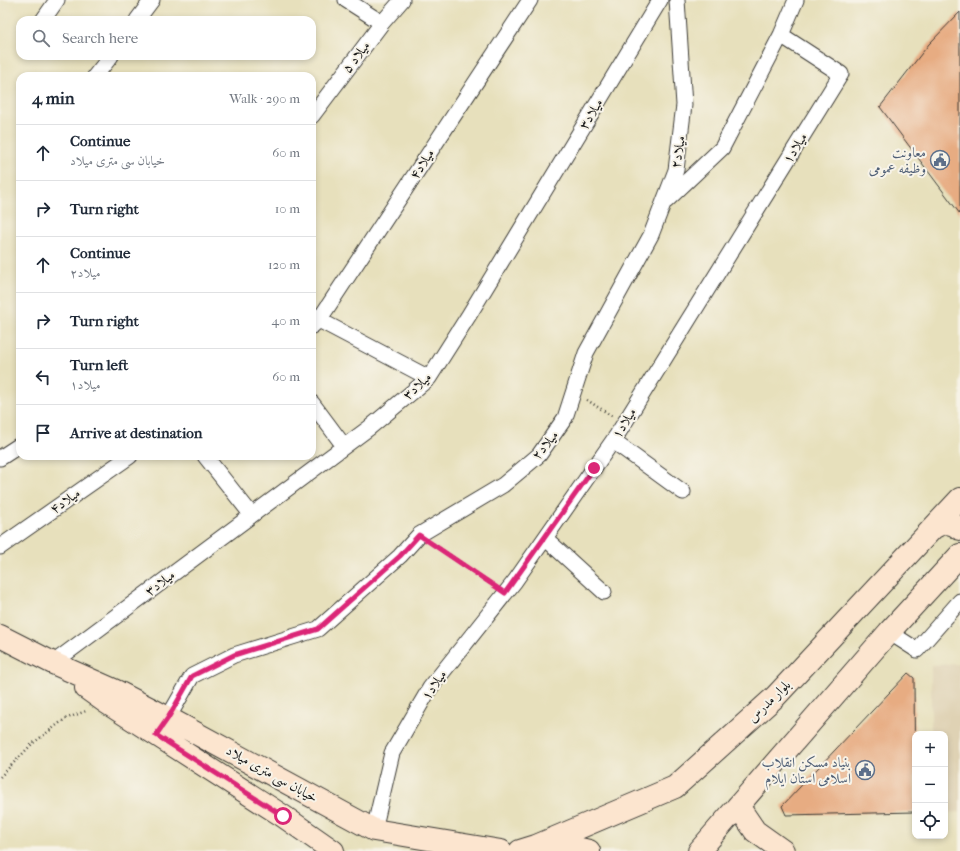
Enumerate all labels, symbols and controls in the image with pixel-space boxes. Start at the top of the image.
search box [16,16,316,60]
icon: search [30,27,52,49]
text: Search here [62,29,138,47]
street label: میلاد ۵ [338,37,374,77]
text: 4 min [32,88,75,108]
text: Walk · 290 m [229,91,300,106]
street label: میلاد۳ [575,95,607,133]
street label: میلاد۱ [779,129,811,167]
text: Continue [70,132,130,150]
street label: میلاد۲ [667,134,689,170]
icon: ahead [32,142,54,164]
place label: معاونت وظیفه عمومی [869,144,926,177]
text: 60 m [272,145,300,160]
street label: میلاد۴ [406,146,438,182]
public building icon: معاونت وظیفه عمومی [929,149,951,171]
text: خیابان سی متری میلاد [70,153,165,168]
icon: right [32,198,54,220]
text: Turn right [70,200,139,218]
text: 10 m [275,201,300,216]
text: Continue [70,244,130,262]
icon: ahead [32,254,54,276]
text: 120 m [268,257,300,272]
text: میلاد۲ [70,265,101,280]
icon: right [32,310,54,332]
text: Turn right [70,312,139,330]
text: 40 m [272,313,300,328]
text: Turn left [70,356,128,374]
icon: left [32,366,54,388]
text: 60 m [272,369,300,384]
street label: میلاد۳ [399,369,435,403]
text: میلاد۱ [70,377,101,392]
street label: میلاد۱ [608,404,640,442]
icon: arrive [32,422,54,444]
text: Arrive at destination [70,424,202,442]
street label: میلاد۲ [528,427,562,463]
route end [585,459,603,477]
street label: میلاد۴ [47,485,83,517]
street label: میلاد۳ [142,566,178,600]
street label: میلاد۱ [418,667,450,703]
street label: بلوار مدرس [744,676,795,726]
map controls [912,731,948,839]
button: + [912,731,948,767]
street label: خیابان سی متری میلاد [223,742,321,807]
place label: بنیاد مسکن انقلاب اسلامی استان ایلام [762,754,851,791]
public building icon: بنیاد مسکن انقلاب اسلامی استان ایلام [854,759,876,781]
button: − [912,767,948,803]
button: locate [912,803,948,839]
route start [274,807,292,825]

